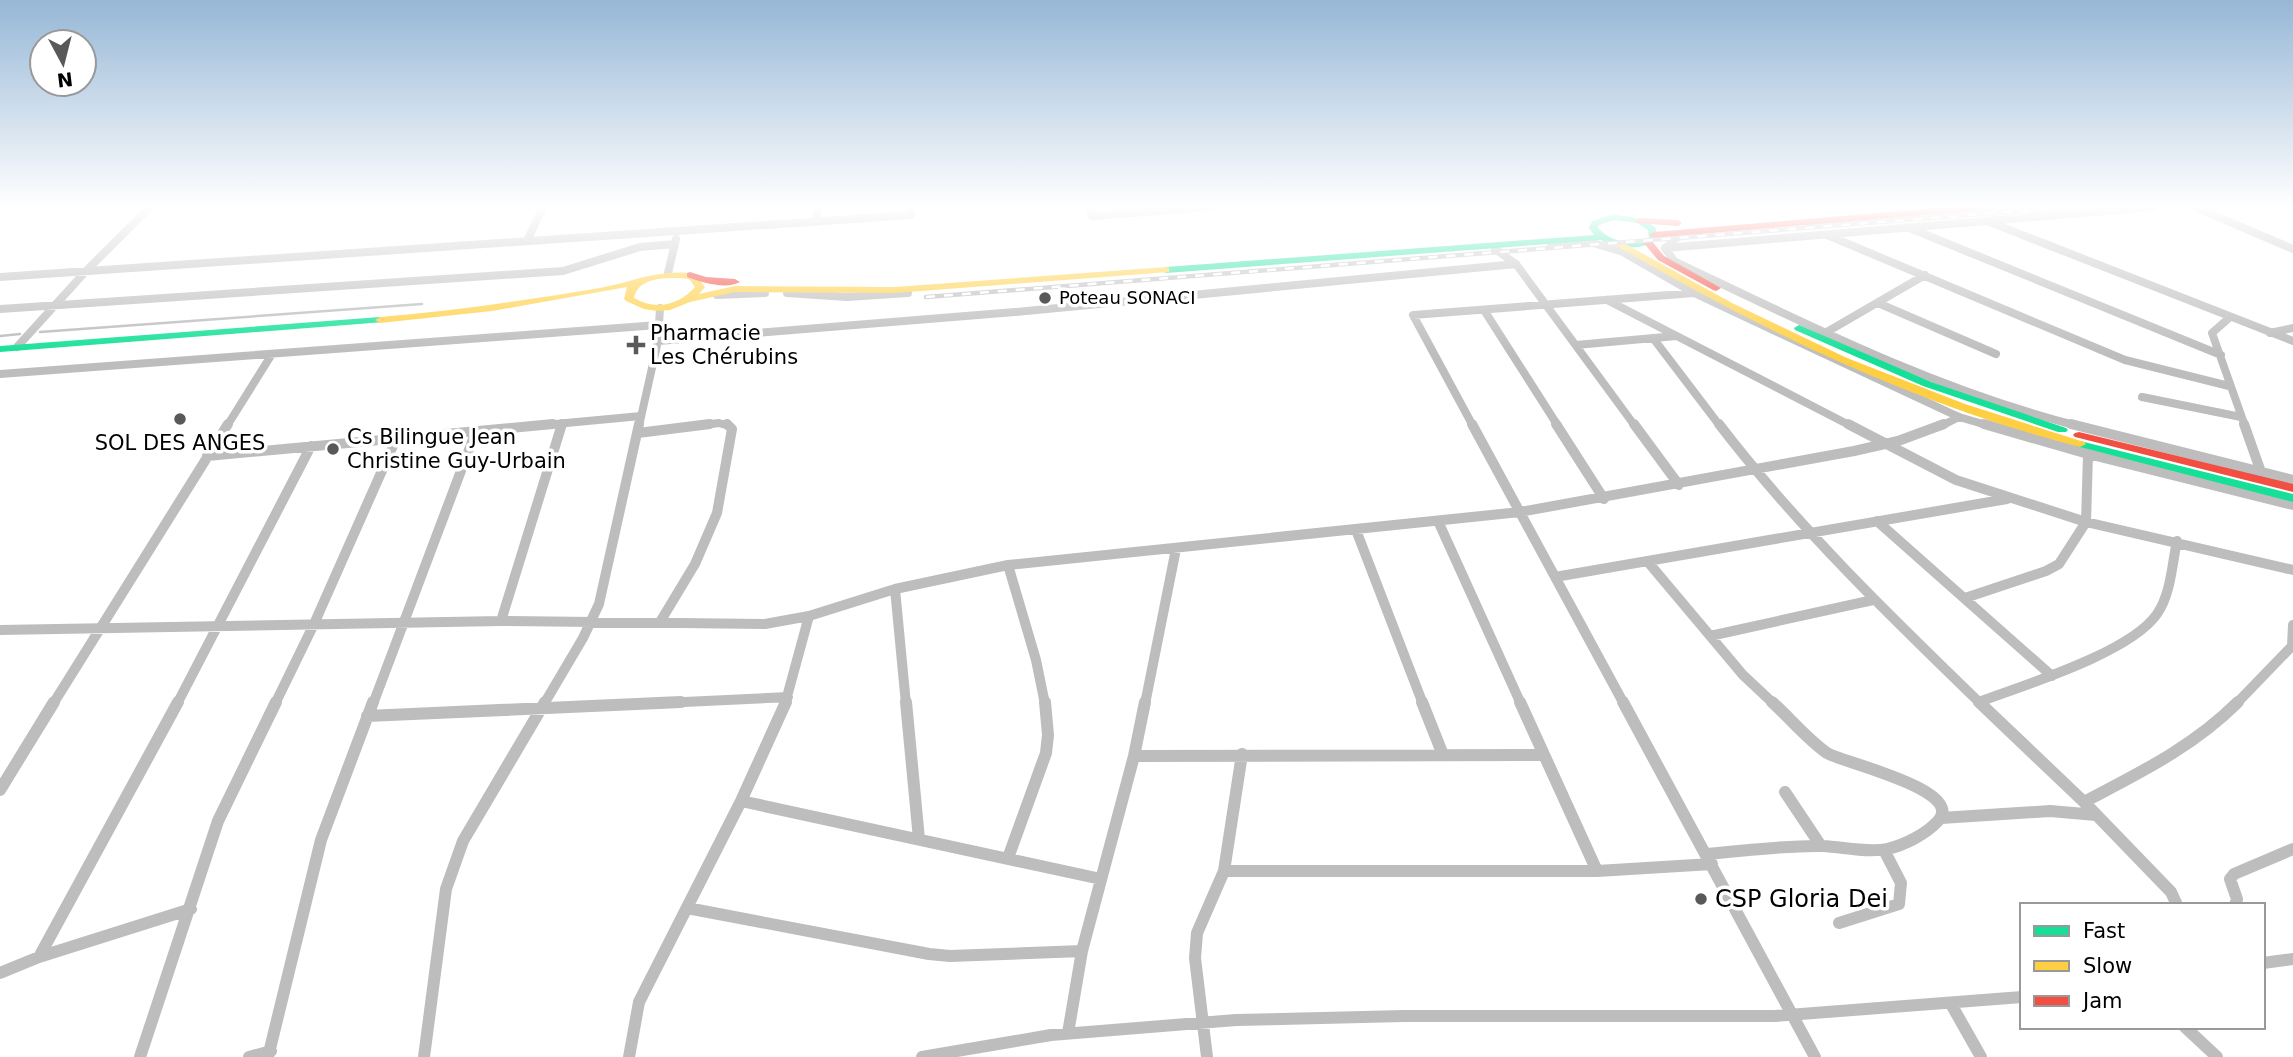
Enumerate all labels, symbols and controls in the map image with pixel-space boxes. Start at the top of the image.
north arrow [28,28,98,98]
text: N [56,68,74,92]
place label: Poteau SONACI [1059,287,1195,308]
marker: Poteau SONACI [1037,290,1053,306]
place label: Pharmacie Les Chérubins [650,321,798,369]
marker: Pharmacie Les Chérubins [628,337,644,353]
marker: SOL DES ANGES [172,411,188,427]
place label: Cs Bilingue Jean Christine Guy-Urbain [347,425,566,473]
place label: SOL DES ANGES [95,431,265,455]
marker: Cs Bilingue Jean Christine Guy-Urbain [325,441,341,457]
place label: CSP Gloria Dei [1715,885,1888,913]
marker: CSP Gloria Dei [1693,891,1709,907]
legend [2020,903,2265,1029]
text: Fast [2083,919,2125,943]
text: Slow [2083,954,2132,978]
text: Jam [2081,989,2123,1013]

